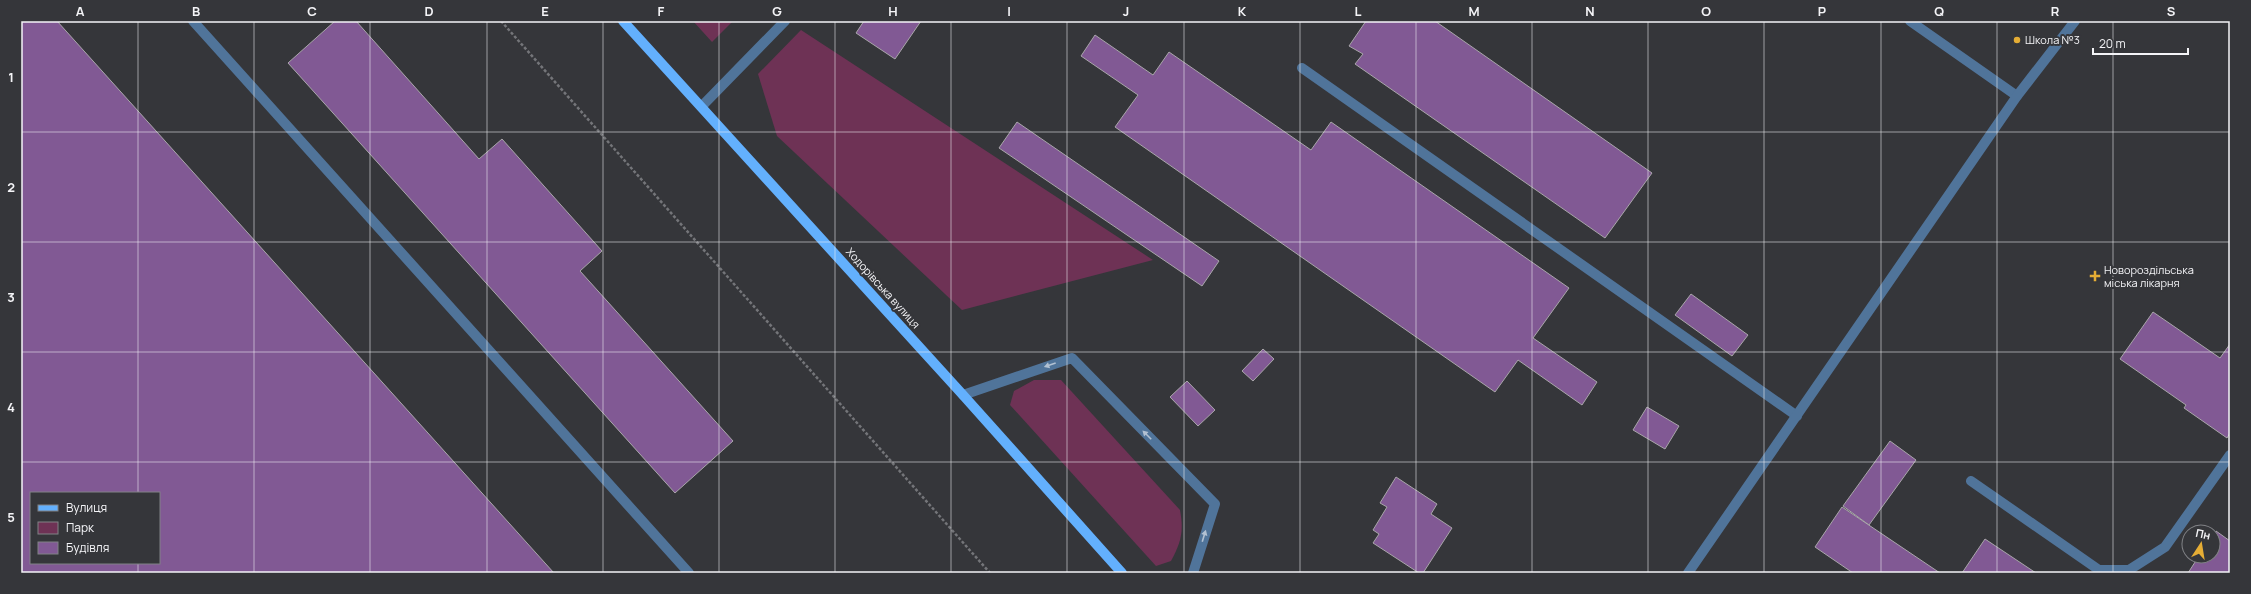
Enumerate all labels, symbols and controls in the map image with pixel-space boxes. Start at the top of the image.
text: A [76,2,85,20]
text: B [192,2,200,20]
text: C [307,2,317,20]
text: D [424,2,434,20]
text: E [541,2,549,20]
text: F [658,2,665,20]
text: G [772,2,782,20]
text: H [888,2,898,20]
text: I [1007,2,1011,20]
text: J [1123,2,1129,20]
text: K [1238,2,1247,20]
text: L [1355,2,1362,20]
text: M [1468,2,1480,20]
text: N [1585,2,1595,20]
text: O [1701,2,1711,20]
text: P [1818,2,1826,20]
text: Q [1934,2,1944,20]
text: R [2051,2,2060,20]
text: S [2167,2,2176,20]
scale bar [2093,30,2188,56]
place label: Школа №3 [2025,32,2080,47]
marker: Школа №3 [2012,35,2022,45]
text: 20 m [2099,35,2126,52]
text: 1 [8,68,14,86]
text: 2 [7,178,15,196]
street label: Ходорівська вулиця [843,244,924,331]
place label: Новороздільська міська лікарня [2104,262,2194,290]
marker: Новороздільська міська лікарня [2089,270,2101,282]
text: 3 [7,288,15,306]
one-way arrow [1044,363,1056,369]
text: 4 [7,398,15,416]
one-way arrow [1142,430,1152,440]
legend [30,492,160,564]
text: Вулиця [66,499,107,516]
text: 5 [7,508,15,526]
text: Парк [66,519,95,536]
north arrow [2181,524,2221,564]
text: Пн [2194,525,2212,543]
one-way arrow [1202,529,1208,541]
text: Будівля [66,539,109,556]

